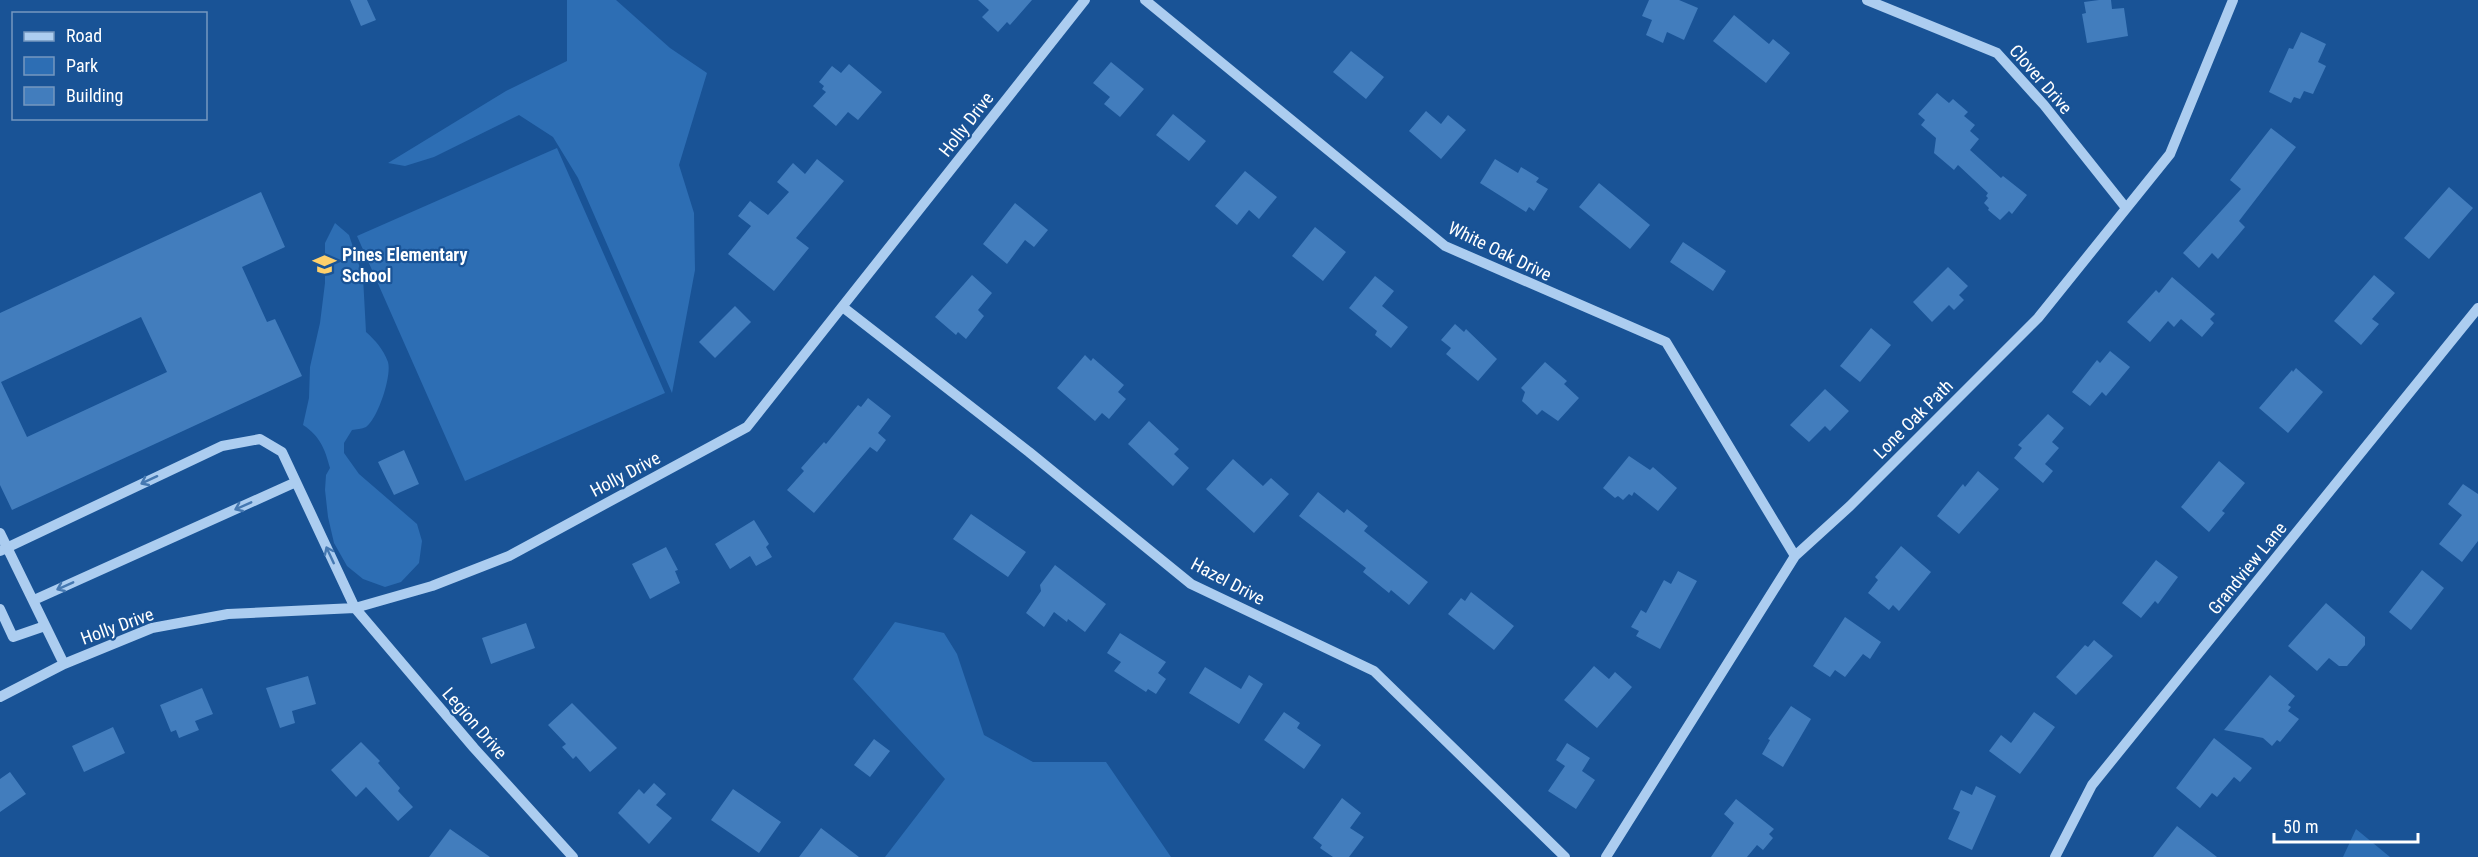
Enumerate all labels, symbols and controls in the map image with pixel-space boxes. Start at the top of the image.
legend [12,12,207,120]
text: Road [66,25,102,46]
street label: Clover Drive [2005,40,2077,118]
text: Park [66,55,98,76]
text: Building [66,85,123,106]
street label: Holly Drive [934,88,998,160]
street label: White Oak Drive [1445,217,1555,285]
place label: Pines Elementary School [342,244,468,286]
school or university icon: Pines Elementary School [311,251,337,277]
street label: Lone Oak Path [1869,375,1957,463]
street label: Holly Drive [587,447,663,501]
one-way arrow [140,475,158,487]
one-way arrow [234,501,252,512]
street label: Grandview Lane [2203,518,2291,618]
one-way arrow [324,547,336,565]
street label: Hazel Drive [1188,553,1268,609]
one-way arrow [56,581,74,592]
street label: Holly Drive [78,603,156,649]
street label: Legion Drive [438,683,512,763]
scale bar [2274,806,2418,844]
text: 50 m [2283,816,2318,837]

